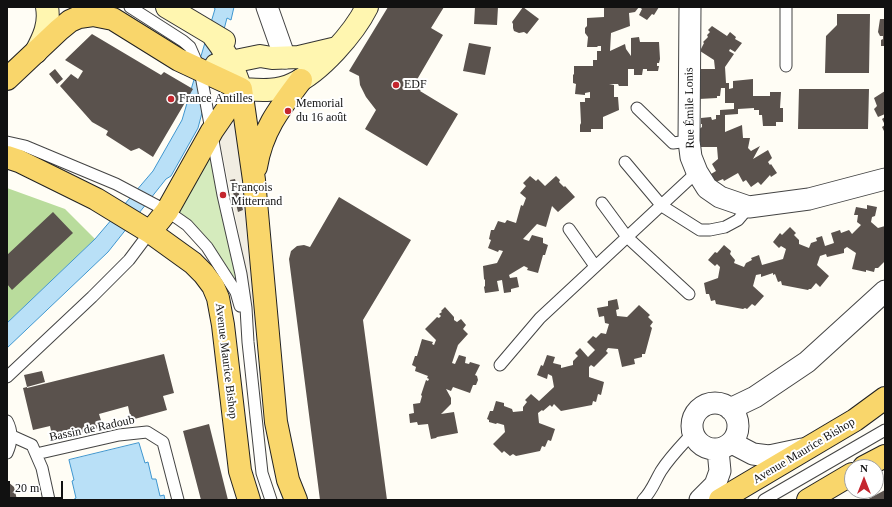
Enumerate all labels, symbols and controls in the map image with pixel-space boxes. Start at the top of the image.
street label: Rue Émile Lonis [682,67,698,149]
place label: EDF [404,78,427,92]
marker: EDF [391,80,401,90]
place label: France Antilles [179,92,253,106]
marker: France Antilles [166,94,176,104]
place label: Memorial du 16 août [296,97,347,125]
marker: Memorial du 16 août [283,106,293,116]
place label: François Mitterrand [231,181,282,209]
marker: François Mitterrand [218,190,228,200]
street label: Avenue Maurice Bishop [212,302,240,420]
street label: Bassin de Radoub [48,413,136,445]
street label: Avenue Maurice Bishop [750,415,858,487]
north arrow [844,459,884,499]
text: N [860,462,868,474]
scale bar [10,473,65,499]
text: 20 m [15,481,39,495]

